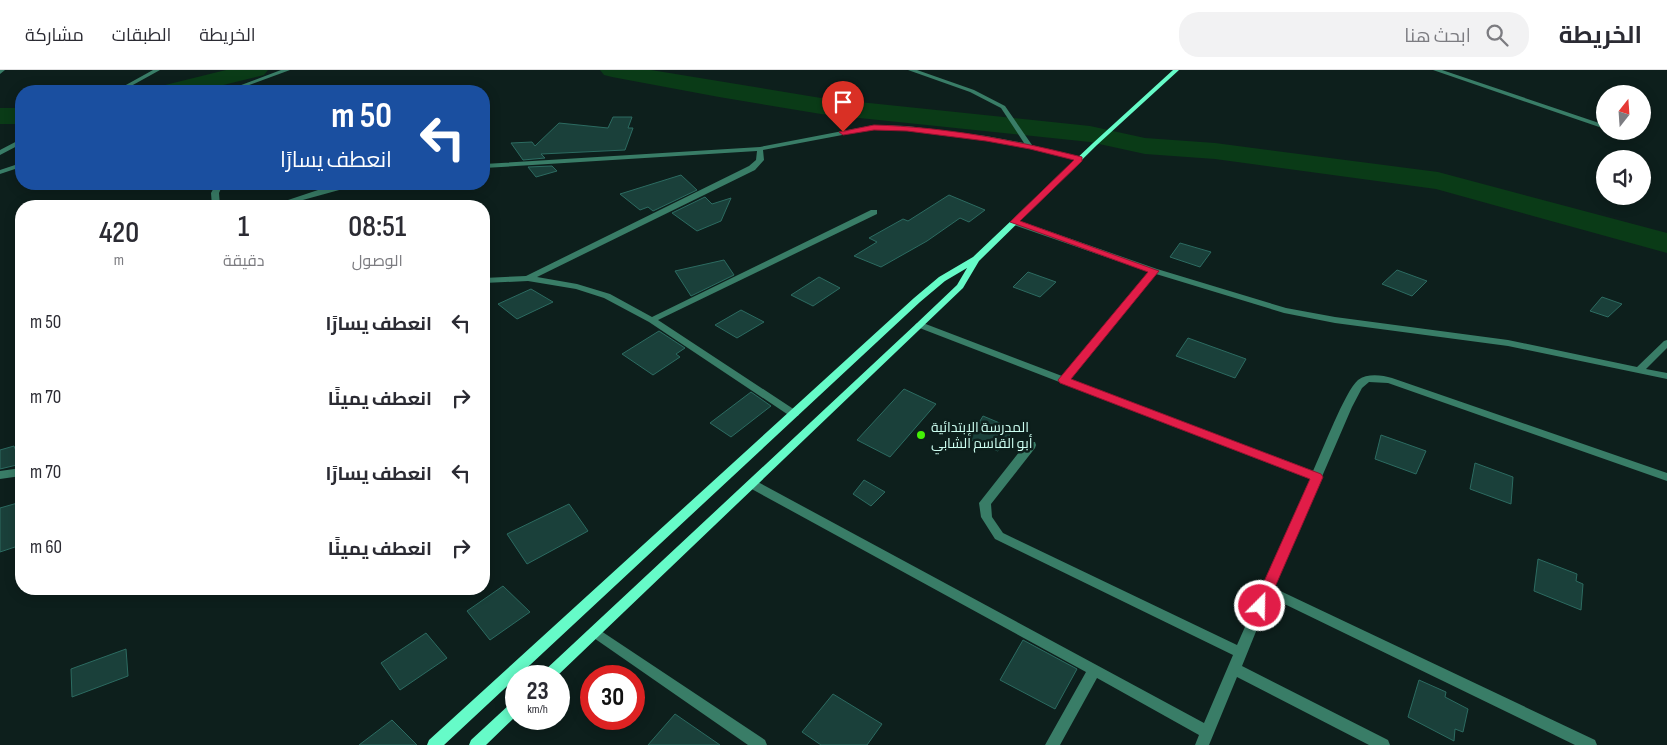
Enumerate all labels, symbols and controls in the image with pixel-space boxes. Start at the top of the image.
search box [1179,12,1529,57]
icon: search [1483,21,1511,49]
text: الخريطة [1559,21,1642,50]
text: مشاركة [25,25,84,46]
text: الطبقات [112,25,171,46]
text: الخريطة [199,25,256,46]
text: ابحث هنا [1404,25,1471,48]
pin [822,81,864,132]
north arrow [1596,85,1651,140]
map controls [1596,85,1651,205]
icon: arrive [829,88,857,116]
text: 50 m [331,95,392,138]
icon: left [410,105,475,170]
text: انعطف يسارًا [280,147,392,174]
button: sound [1596,150,1651,205]
text: 1 [238,209,249,245]
text: 08:51 [348,209,406,245]
text: 420 [99,215,139,251]
text: m [114,251,124,270]
text: دقيقة [223,252,265,271]
text: الوصول [352,252,403,271]
icon: left [447,309,475,337]
text: 50 m [30,311,61,334]
text: انعطف يسارًا [325,313,432,336]
icon: right [447,384,475,412]
text: 70 m [30,386,61,409]
text: انعطف يمينًا [328,388,432,411]
place label: المدرسة الإبتدائية أبو القاسم الشابي [931,419,1033,455]
marker: المدرسة الإبتدائية أبو القاسم الشابي [915,429,927,441]
icon: left [447,459,475,487]
text: 70 m [30,461,61,484]
text: انعطف يسارًا [325,463,432,486]
icon: right [447,534,475,562]
text: 60 m [30,536,62,559]
text: انعطف يمينًا [328,538,432,561]
position arrow [1233,579,1285,631]
speed limit sign: 30 [580,665,645,730]
text: 23 [526,676,549,707]
text: km/h [527,702,548,717]

